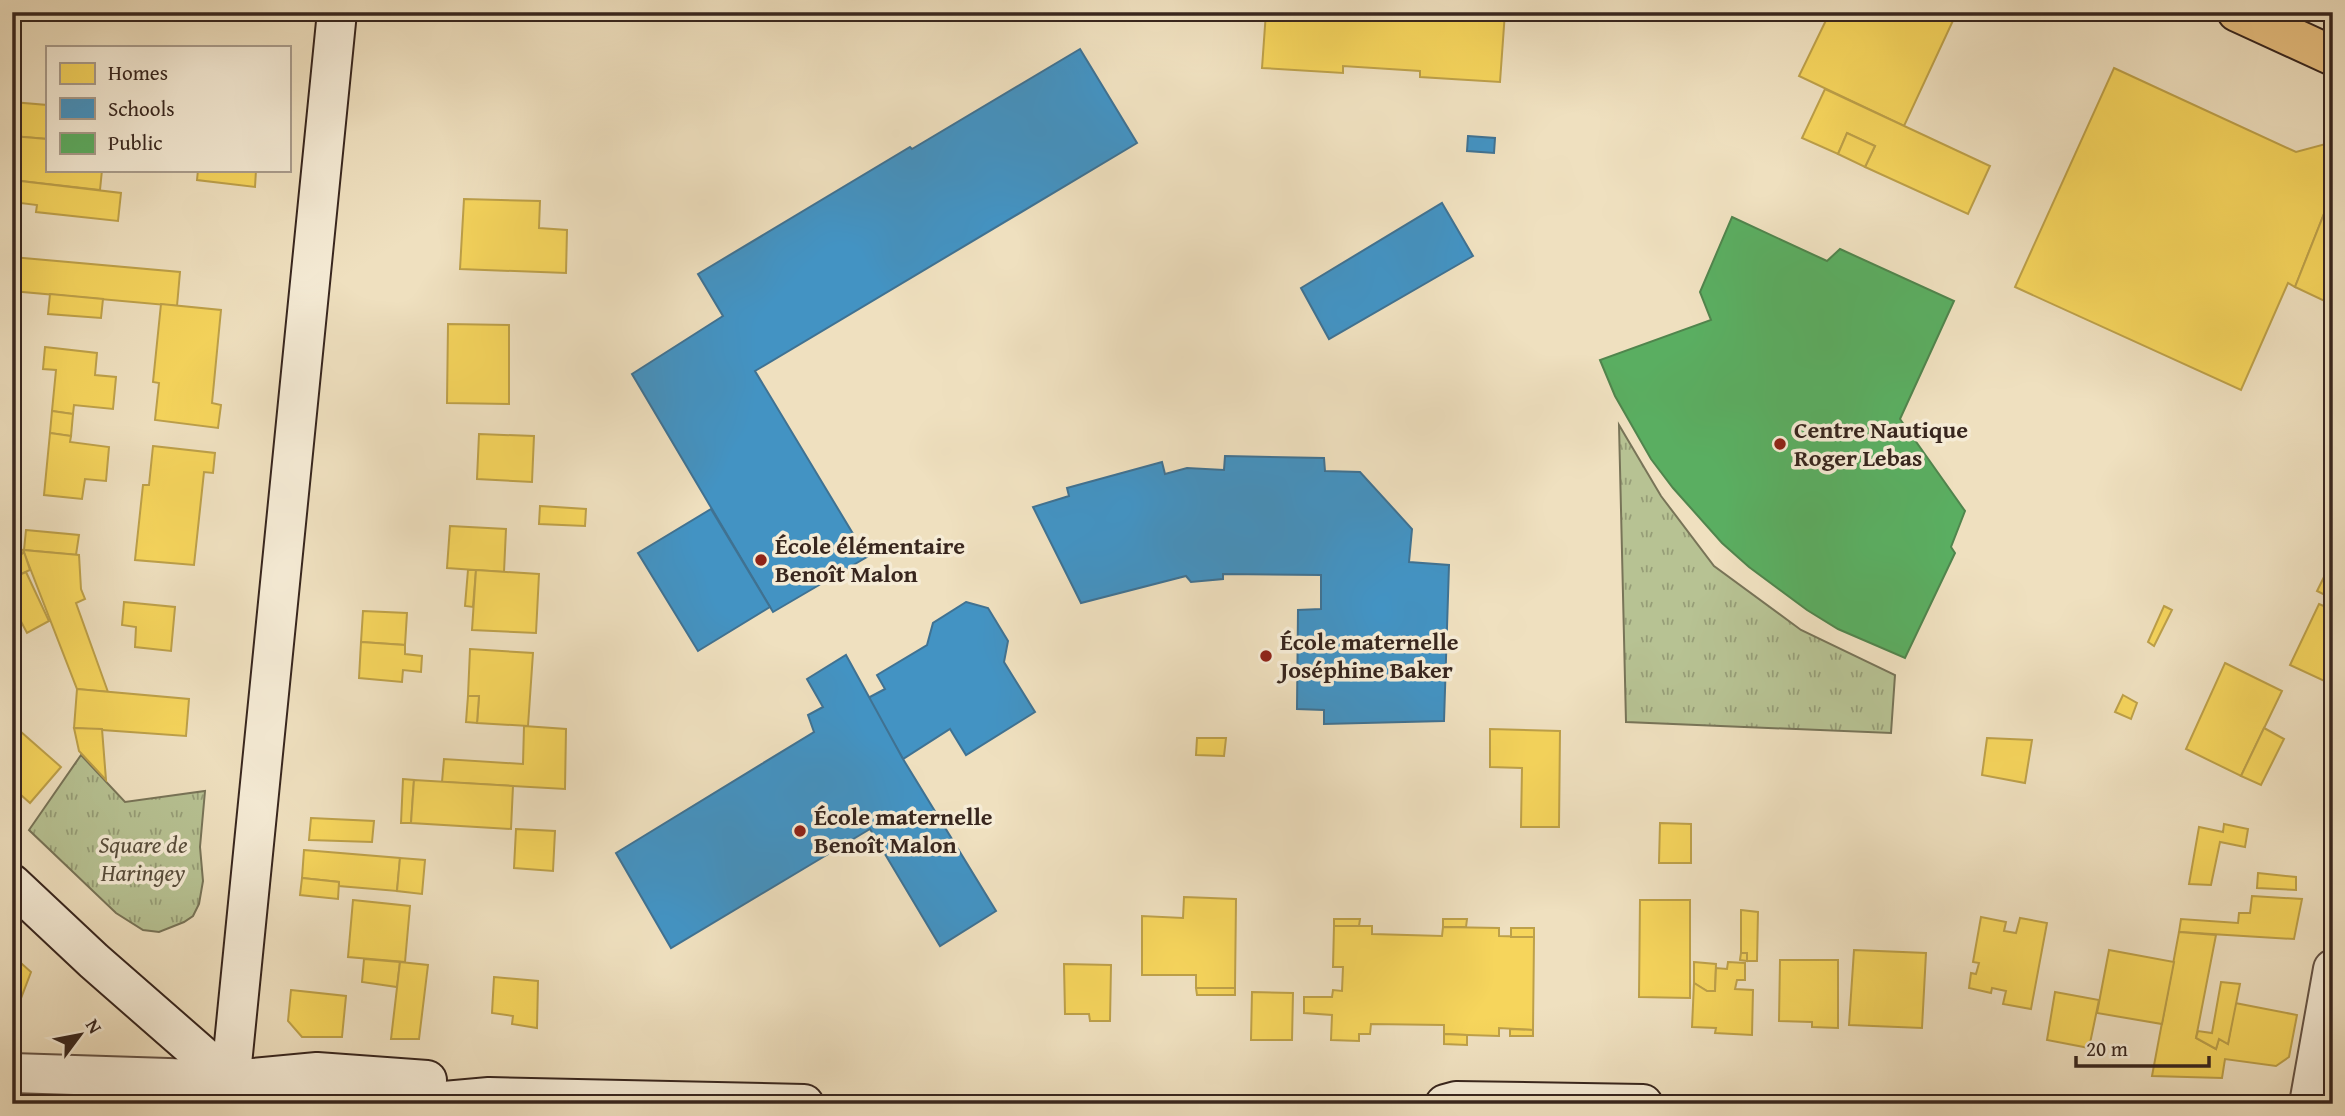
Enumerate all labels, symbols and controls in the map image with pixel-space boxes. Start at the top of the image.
legend [46,46,290,172]
text: Homes [108,57,168,88]
text: Schools [108,93,175,124]
text: Public [108,127,163,158]
place label: Centre Nautique Roger Lebas [1794,412,1968,475]
marker: Centre Nautique Roger Lebas [1772,436,1788,452]
place label: École élémentaire Benoît Malon [775,528,965,591]
marker: École élémentaire Benoît Malon [753,552,769,568]
place label: École maternelle Joséphine Baker [1276,624,1459,687]
marker: École maternelle Joséphine Baker [1258,648,1274,664]
place label: École maternelle Benoît Malon [814,799,993,862]
marker: École maternelle Benoît Malon [792,823,808,839]
park label: Square de Haringey [98,827,188,890]
north arrow [46,1000,116,1070]
text: N [79,1013,110,1039]
scale bar [2076,1025,2208,1069]
text: 20 m [2086,1033,2128,1064]

